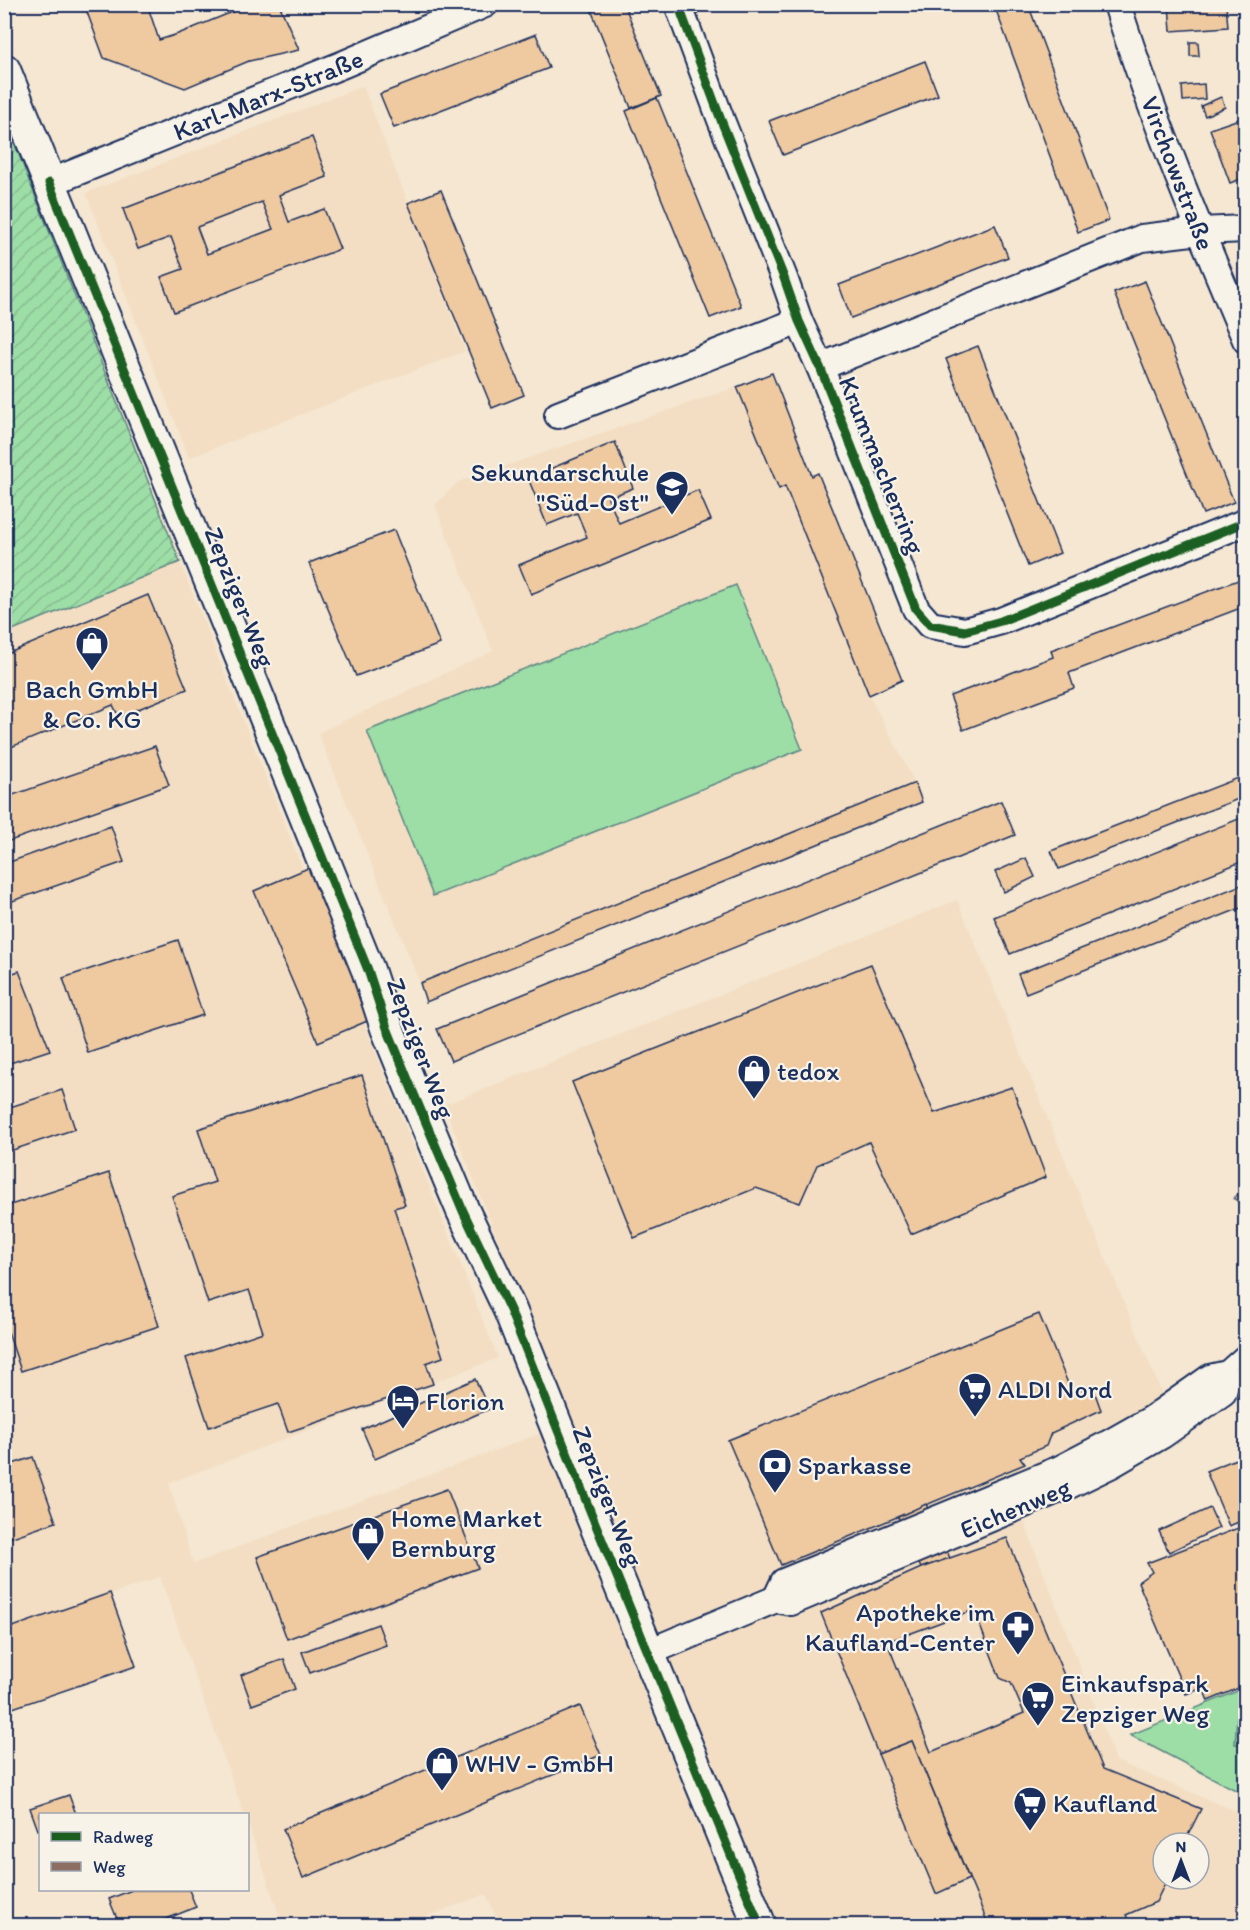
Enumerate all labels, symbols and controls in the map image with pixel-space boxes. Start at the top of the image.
street label: Karl-Marx-Straße [168,42,368,148]
street label: Virchowstraße [1134,91,1222,255]
street label: Krummacherring [832,371,933,559]
place label: Sekundarschule "Süd-Ost" [471,456,649,518]
school or university icon: Sekundarschule "Süd-Ost" [654,469,690,516]
street label: Zepziger Weg [197,522,283,673]
shop icon: Bach GmbH & Co. KG [74,625,110,672]
place label: Bach GmbH & Co. KG [25,673,159,735]
street label: Zepziger Weg [379,973,463,1124]
shop icon: tedox [736,1053,772,1100]
place label: tedox [777,1055,839,1087]
supermarket icon: ALDI Nord [957,1371,993,1418]
place label: ALDI Nord [998,1373,1112,1405]
hotel icon: Florion [385,1383,421,1430]
place label: Florion [426,1385,505,1417]
street label: Zepziger Weg [565,1421,651,1572]
bank icon: Sparkasse [757,1447,793,1494]
place label: Sparkasse [798,1449,912,1481]
street label: Eichenweg [955,1470,1076,1546]
place label: Home Market Bernburg [391,1502,542,1564]
shop icon: Home Market Bernburg [350,1515,386,1562]
place label: Apotheke im Kaufland-Center [805,1596,996,1658]
pharmacy icon: Apotheke im Kaufland-Center [1000,1609,1036,1656]
place label: Einkaufspark Zepziger Weg [1061,1667,1210,1729]
supermarket icon: Einkaufspark Zepziger Weg [1020,1680,1056,1727]
shop icon: WHV - GmbH [424,1745,460,1792]
place label: WHV - GmbH [465,1747,614,1779]
supermarket icon: Kaufland [1012,1785,1048,1832]
place label: Kaufland [1053,1787,1158,1819]
legend [39,1813,249,1891]
text: Radweg [93,1826,154,1848]
north arrow [1151,1831,1211,1891]
text: N [1176,1837,1186,1856]
text: Weg [93,1856,126,1878]

